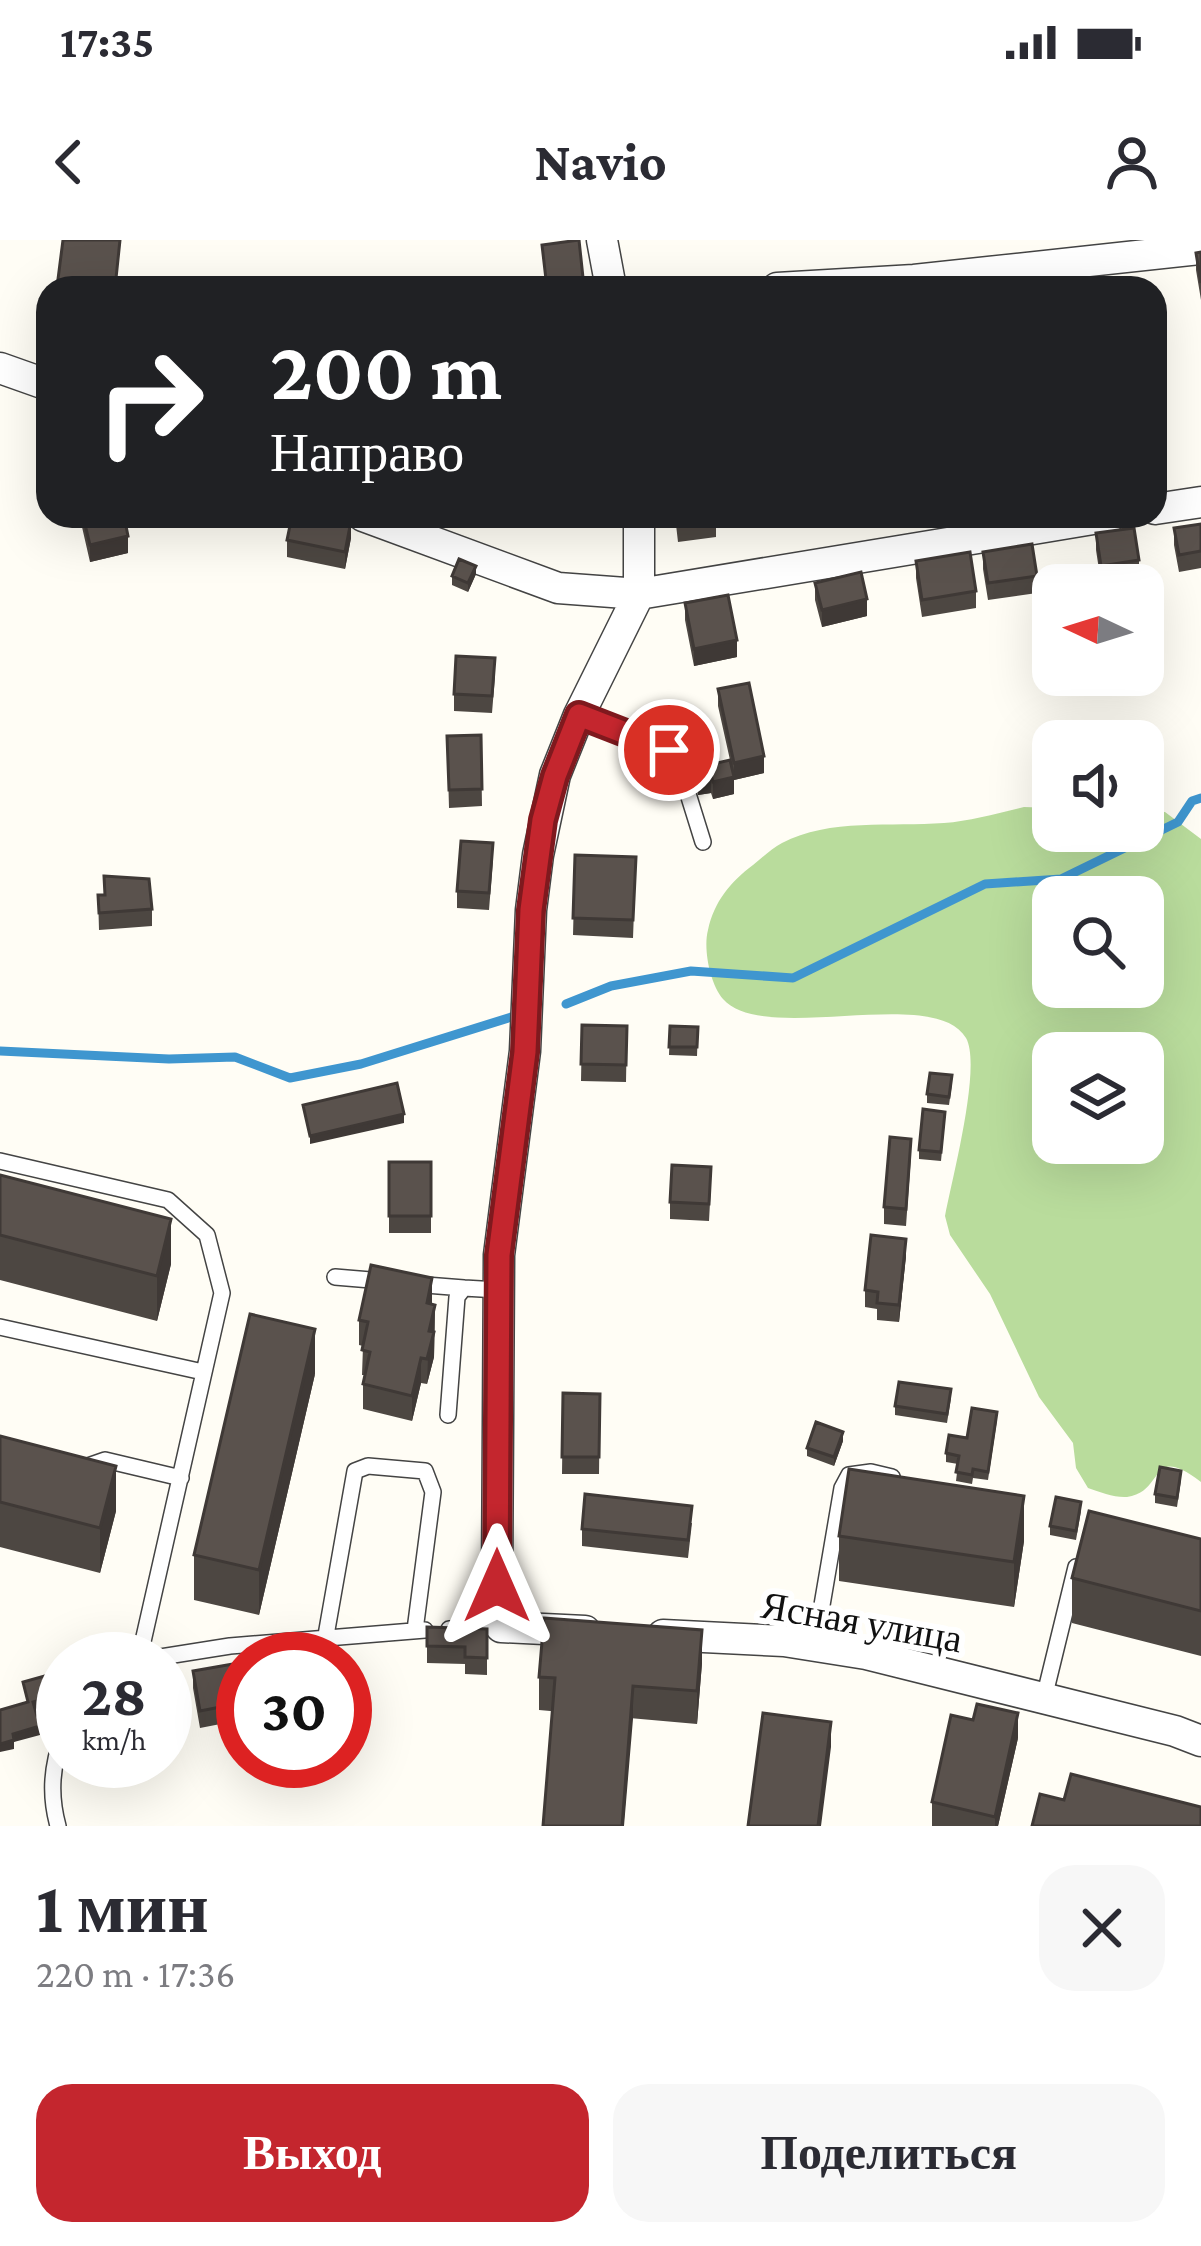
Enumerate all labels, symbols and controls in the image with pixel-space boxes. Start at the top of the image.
text: 17:35 [60,17,154,67]
icon: back [36,129,102,195]
icon: person [1099,129,1165,195]
text: Navio [534,132,667,192]
icon: right [72,324,228,480]
text: 200 m [270,324,502,417]
text: Направо [270,423,464,483]
north arrow [1032,564,1164,696]
map controls [1032,564,1164,1164]
pin [618,699,720,801]
icon: arrive [636,717,702,783]
button: sound [1032,720,1164,852]
button: search [1032,876,1164,1008]
button: layers [1032,1032,1164,1164]
position arrow [434,1523,560,1649]
street label: Ясная улица [758,1583,966,1661]
speed limit sign: 30 [216,1632,372,1788]
text: 28 [81,1661,147,1728]
text: km/h [82,1723,146,1756]
button: close [1039,1865,1165,1991]
text: 1 мин [36,1867,209,1947]
text: 220 m · 17:36 [36,1952,235,1995]
button: Выход [36,2084,589,2222]
button: Поделиться [613,2084,1165,2222]

